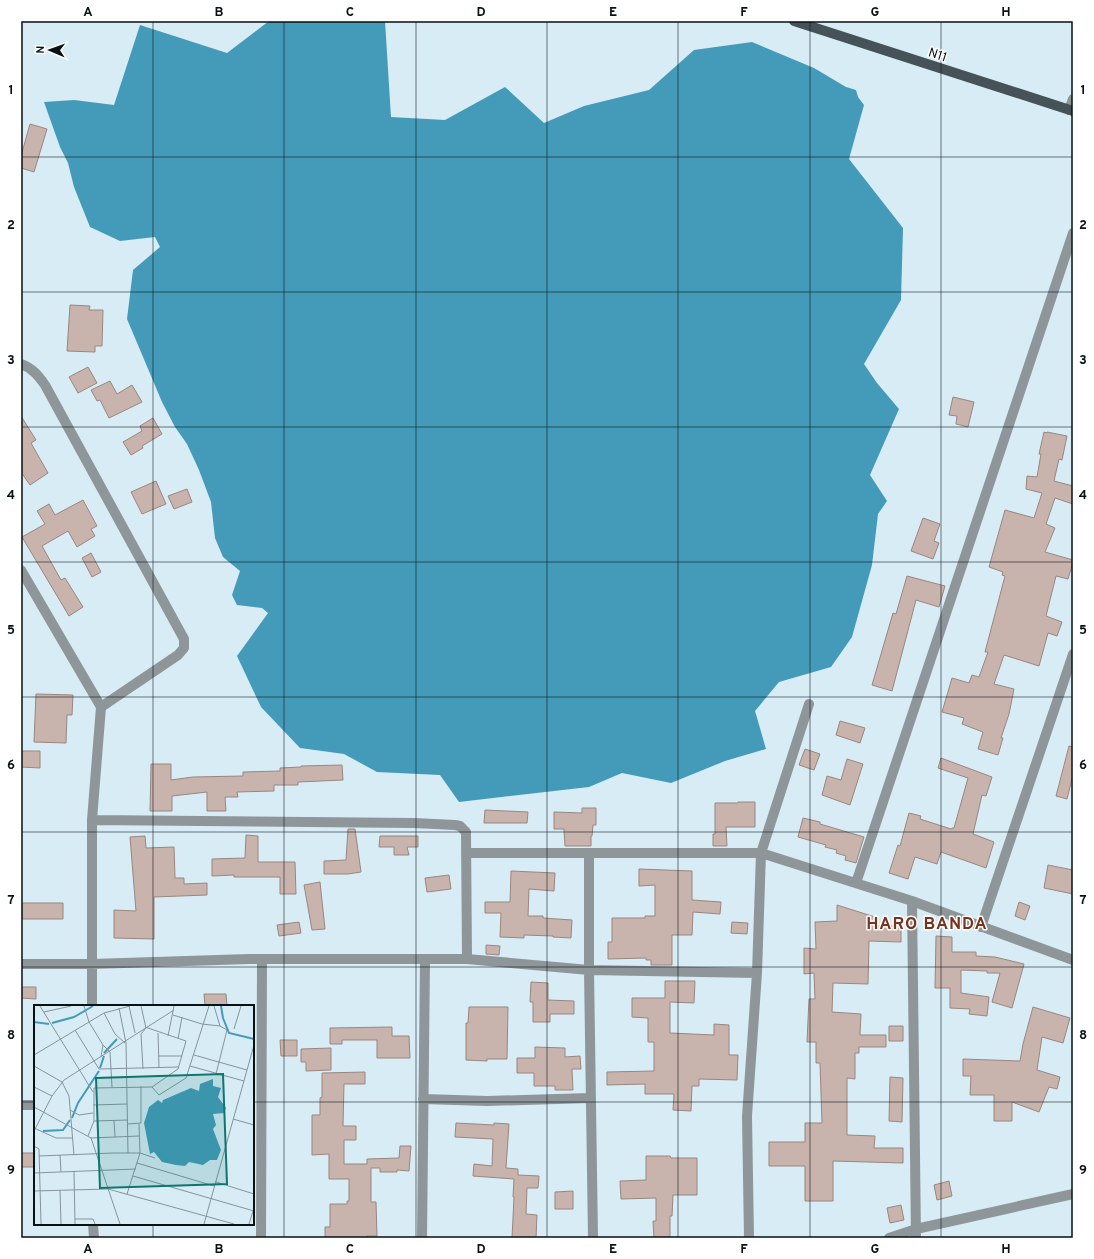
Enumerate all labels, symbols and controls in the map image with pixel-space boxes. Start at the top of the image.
text: A [83,5,93,21]
text: B [215,5,224,21]
text: C [346,5,354,21]
text: D [476,5,486,21]
text: E [609,5,617,21]
text: F [740,5,748,21]
text: G [871,5,880,21]
text: H [1001,5,1011,21]
north arrow [30,30,70,70]
text: N [34,45,48,54]
street label: N11 [926,45,949,66]
text: 1 [8,83,14,99]
text: 1 [1080,83,1086,99]
text: 2 [7,218,15,234]
text: 2 [1079,218,1087,234]
text: 3 [7,353,15,369]
text: 3 [1079,353,1087,369]
text: 4 [7,488,15,504]
text: 4 [1079,488,1087,504]
text: 5 [7,623,15,639]
text: 5 [1079,623,1087,639]
text: 6 [7,758,15,774]
text: 6 [1079,758,1087,774]
text: 7 [8,893,15,909]
text: 7 [1080,893,1087,909]
district label: HARO BANDA [866,914,988,936]
inset map [34,1005,254,1225]
text: 8 [7,1028,15,1044]
text: 8 [1079,1028,1087,1044]
text: 9 [7,1163,15,1179]
text: 9 [1079,1163,1087,1179]
text: A [83,1242,93,1258]
text: B [215,1242,224,1258]
text: C [346,1242,354,1258]
text: D [476,1242,486,1258]
text: E [609,1242,617,1258]
text: F [740,1242,748,1258]
text: G [871,1242,880,1258]
text: H [1001,1242,1011,1258]

